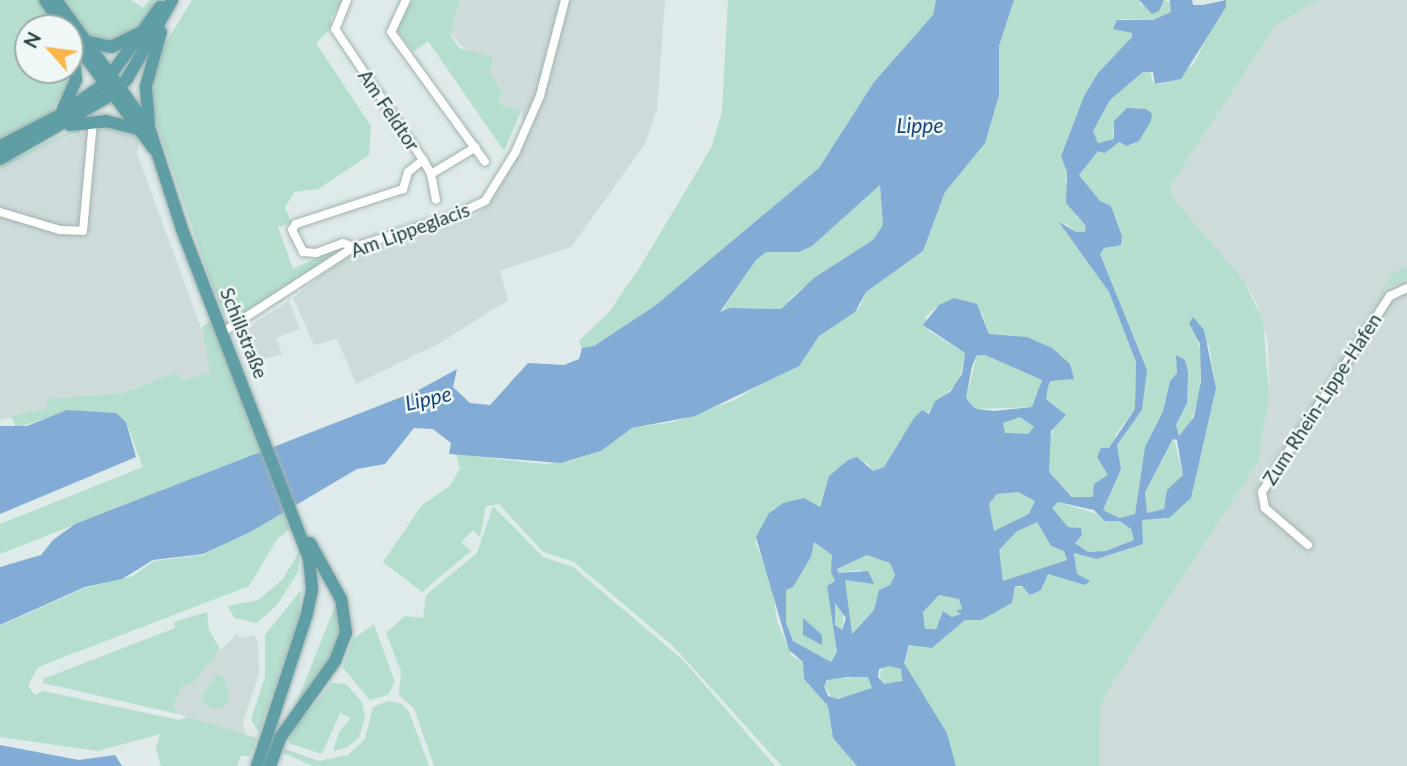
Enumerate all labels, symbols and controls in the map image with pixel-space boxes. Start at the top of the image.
north arrow [14,14,84,84]
text: N [18,28,45,52]
street label: Am Feldtor [354,65,424,155]
water label: Lippe [897,112,943,138]
street label: Am Lippeglacis [348,198,472,262]
street label: Schillstraße [215,284,273,382]
street label: Zum Rhein-Lippe-Hafen [1258,309,1386,489]
water label: Lippe [402,380,454,416]

